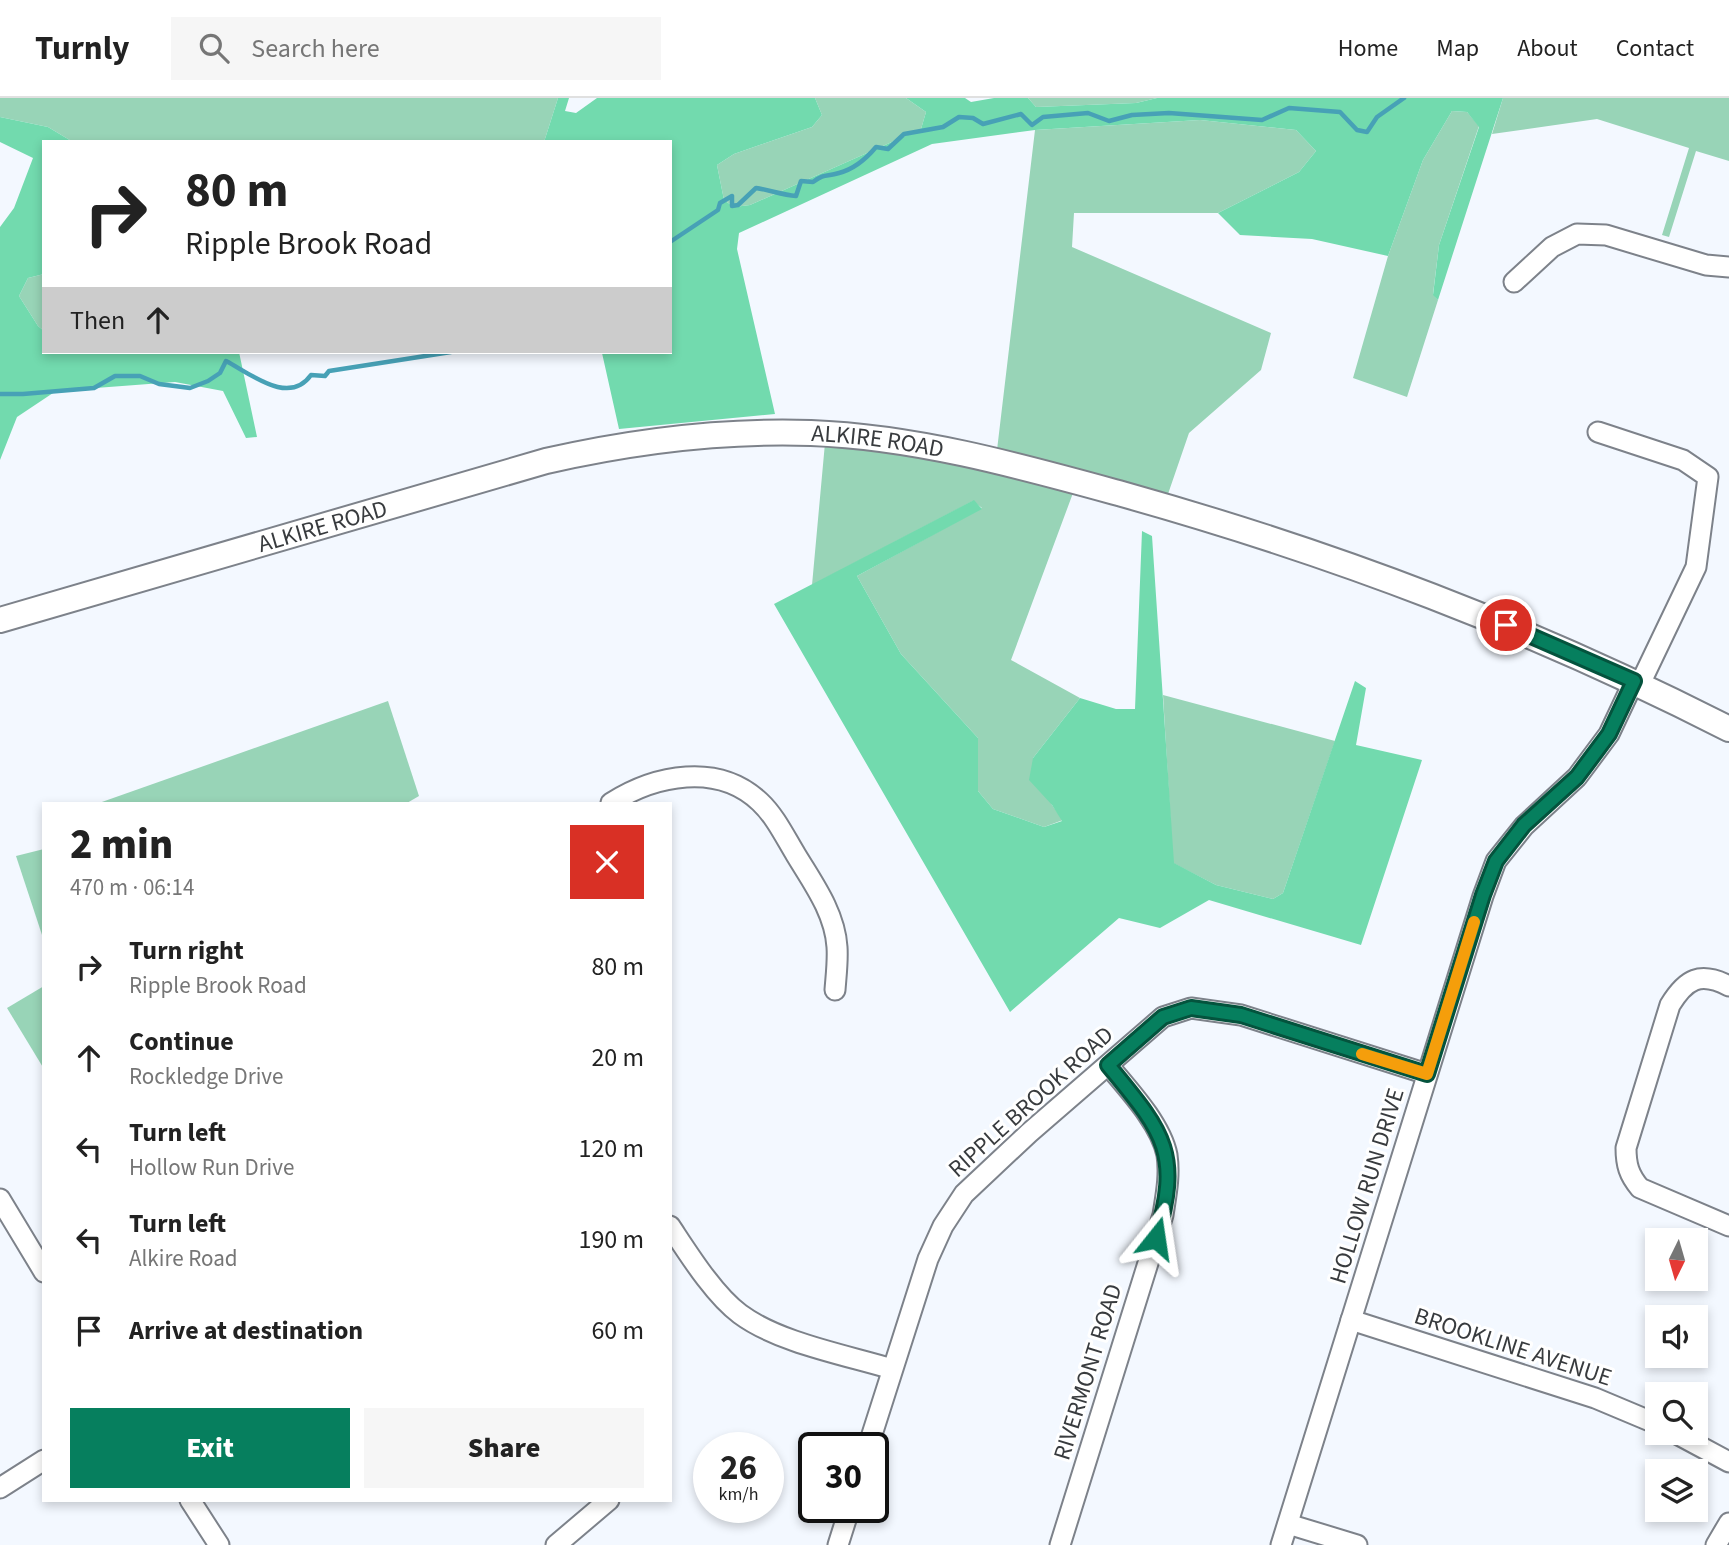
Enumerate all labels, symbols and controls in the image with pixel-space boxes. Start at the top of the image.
search box [171,17,661,80]
text: Turnly [35,25,129,72]
icon: search [195,29,233,67]
text: Search here [251,30,380,67]
text: Home [1338,31,1398,66]
text: Map [1436,31,1479,66]
text: About [1517,31,1578,66]
text: Contact [1616,31,1694,66]
text: 80 m [185,156,289,226]
icon: right [70,168,161,259]
text: Ripple Brook Road [185,221,432,267]
icon: ahead [139,301,177,339]
text: Then [70,302,125,339]
street label: ALKIRE ROAD [811,416,947,467]
street label: ALKIRE ROAD [254,491,391,561]
pin [1476,595,1536,655]
icon: arrive [1487,606,1525,644]
text: 2 min [70,815,173,875]
button: close [570,825,644,899]
text: 470 m · 06:14 [70,871,194,904]
text: Turn right [129,932,244,969]
icon: right [70,948,108,986]
text: 80 m [591,948,644,985]
text: Ripple Brook Road [129,969,307,1002]
street label: RIPPLE BROOK ROAD [941,1018,1121,1186]
text: Continue [129,1023,234,1060]
icon: ahead [70,1039,108,1077]
text: 20 m [591,1039,644,1076]
text: Rockledge Drive [129,1060,283,1093]
street label: HOLLOW RUN DRIVE [1321,1084,1413,1288]
text: Turn left [129,1114,226,1151]
icon: left [70,1130,108,1168]
text: 120 m [578,1130,644,1167]
text: Hollow Run Drive [129,1151,294,1184]
position arrow [1119,1201,1193,1275]
text: Turn left [129,1205,226,1242]
icon: left [70,1221,108,1259]
text: 190 m [578,1221,644,1258]
north arrow [1645,1228,1708,1292]
map controls [1645,1228,1708,1522]
text: Alkire Road [129,1242,238,1275]
street label: RIVERMONT ROAD [1045,1280,1131,1464]
street label: BROOKLINE AVENUE [1410,1299,1616,1395]
button: sound [1645,1305,1708,1368]
icon: arrive [70,1312,108,1350]
text: Arrive at destination [129,1312,363,1349]
text: 60 m [591,1312,644,1349]
button: search [1645,1382,1708,1445]
button: Exit [70,1408,350,1488]
button: Share [364,1408,644,1488]
speed limit sign: 30 [798,1432,889,1523]
text: 26 [720,1443,757,1493]
button: layers [1645,1459,1708,1522]
text: km/h [719,1482,758,1507]

